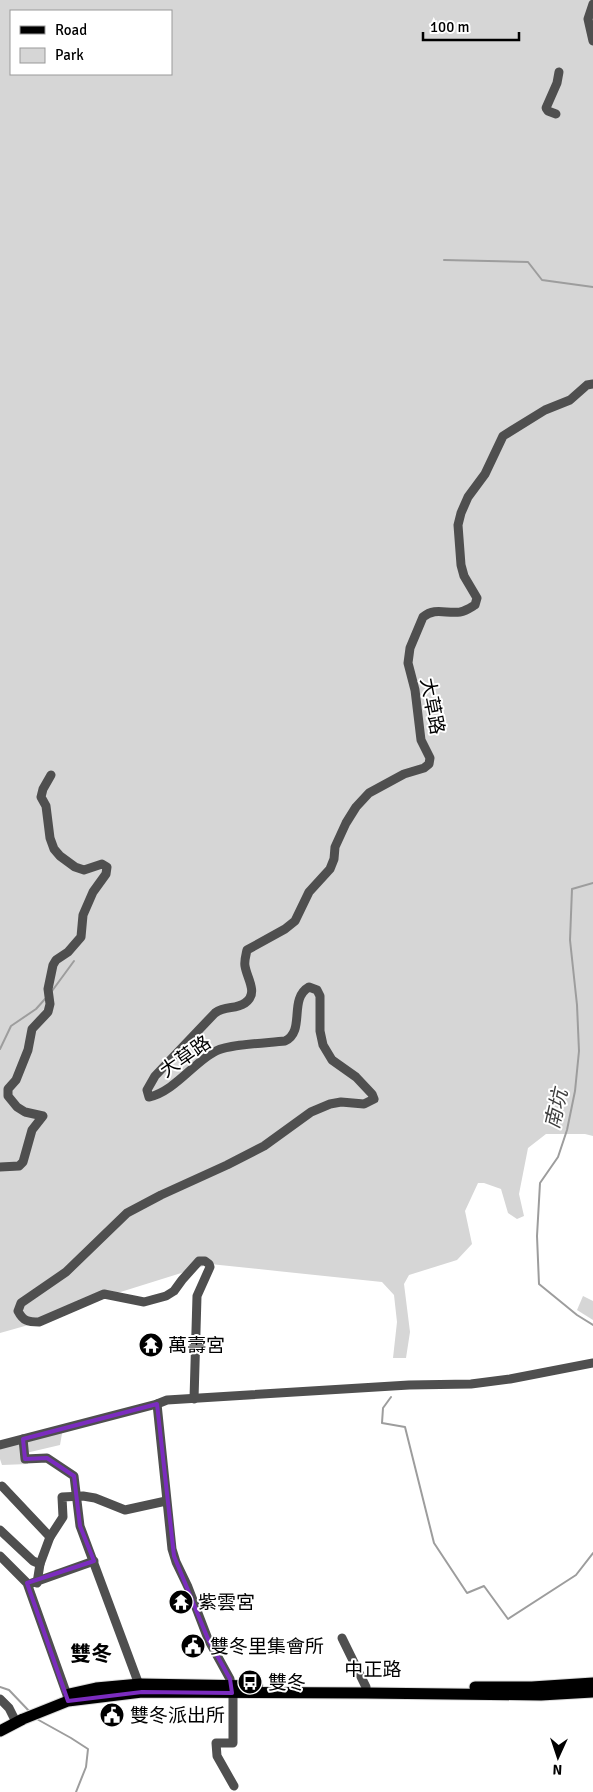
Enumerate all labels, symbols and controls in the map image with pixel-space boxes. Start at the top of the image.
legend [10,10,172,75]
scale bar [423,10,519,42]
text: 100 m [430,18,470,36]
text: Road [55,21,87,39]
text: Park [55,46,84,64]
street label: 大草路 [415,676,449,736]
street label: 大草路 [155,1031,216,1083]
water label: 南坑 [540,1084,574,1131]
temple icon: 萬壽宮 [138,1332,164,1358]
place label: 萬壽宮 [168,1334,225,1358]
temple icon: 紫雲宮 [168,1589,194,1615]
place label: 紫雲宮 [198,1591,255,1615]
public building icon: 雙冬里集會所 [180,1633,206,1659]
place label: 雙冬里集會所 [210,1635,324,1659]
district label: 雙冬 [70,1641,112,1667]
street label: 中正路 [344,1658,402,1682]
bus stop icon: 雙冬 [237,1669,263,1695]
place label: 雙冬 [268,1671,306,1695]
public building icon: 雙冬派出所 [99,1702,125,1728]
place label: 雙冬派出所 [130,1704,225,1728]
north arrow [533,1732,583,1782]
text: N [552,1761,563,1778]

